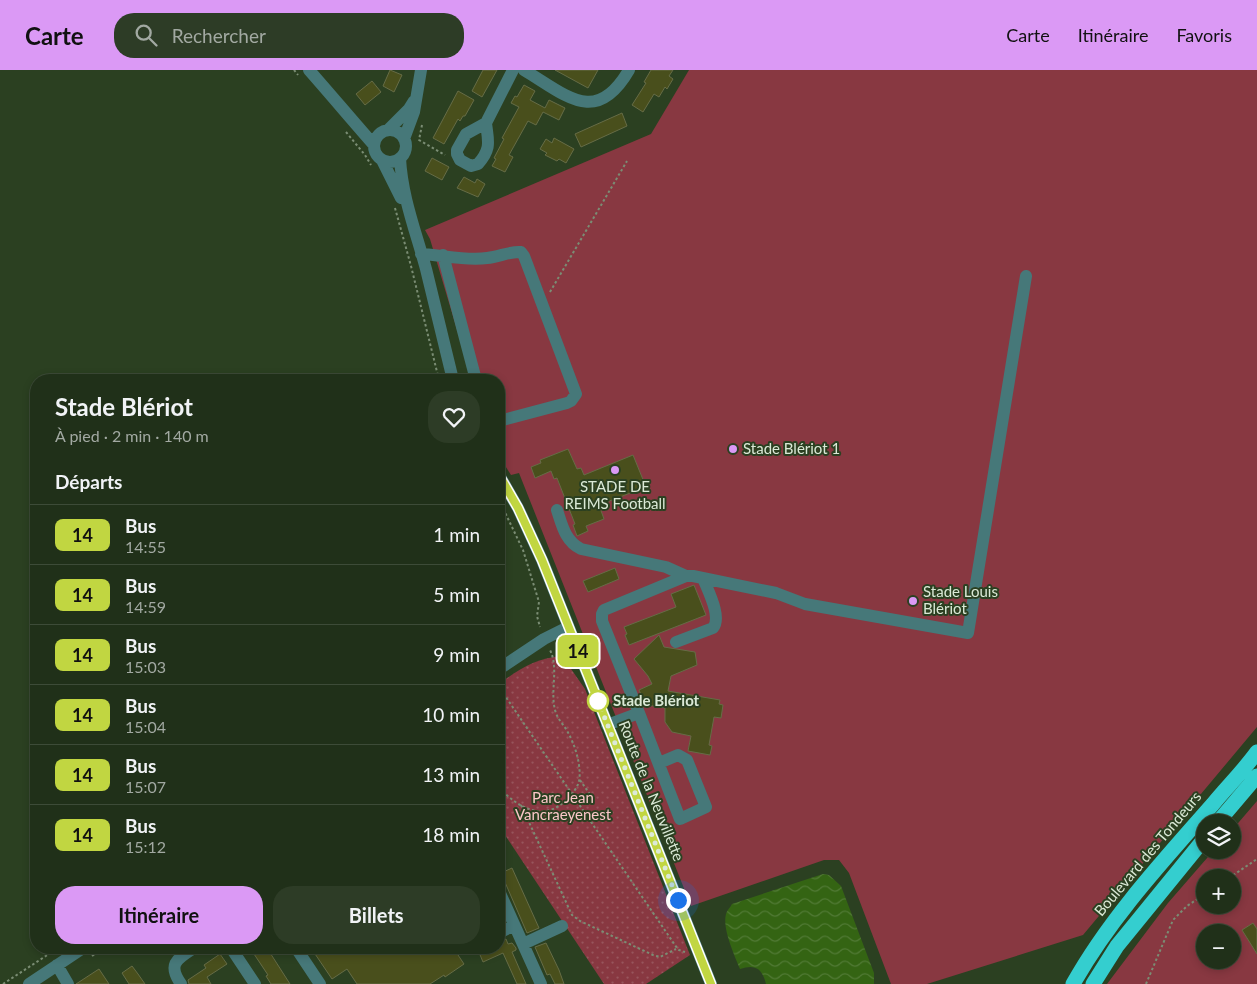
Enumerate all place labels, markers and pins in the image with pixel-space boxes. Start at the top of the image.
place label: Stade Blériot 1 [743,439,840,457]
marker: Stade Blériot 1 [727,443,739,455]
marker: STADE DE REIMS Football [609,464,621,476]
place label: STADE DE REIMS Football [564,477,666,512]
place label: Stade Louis Blériot [923,582,998,617]
marker: Stade Louis Blériot [907,595,919,607]
marker: Stade Blériot [587,690,609,712]
place label: Stade Blériot [613,691,700,709]

